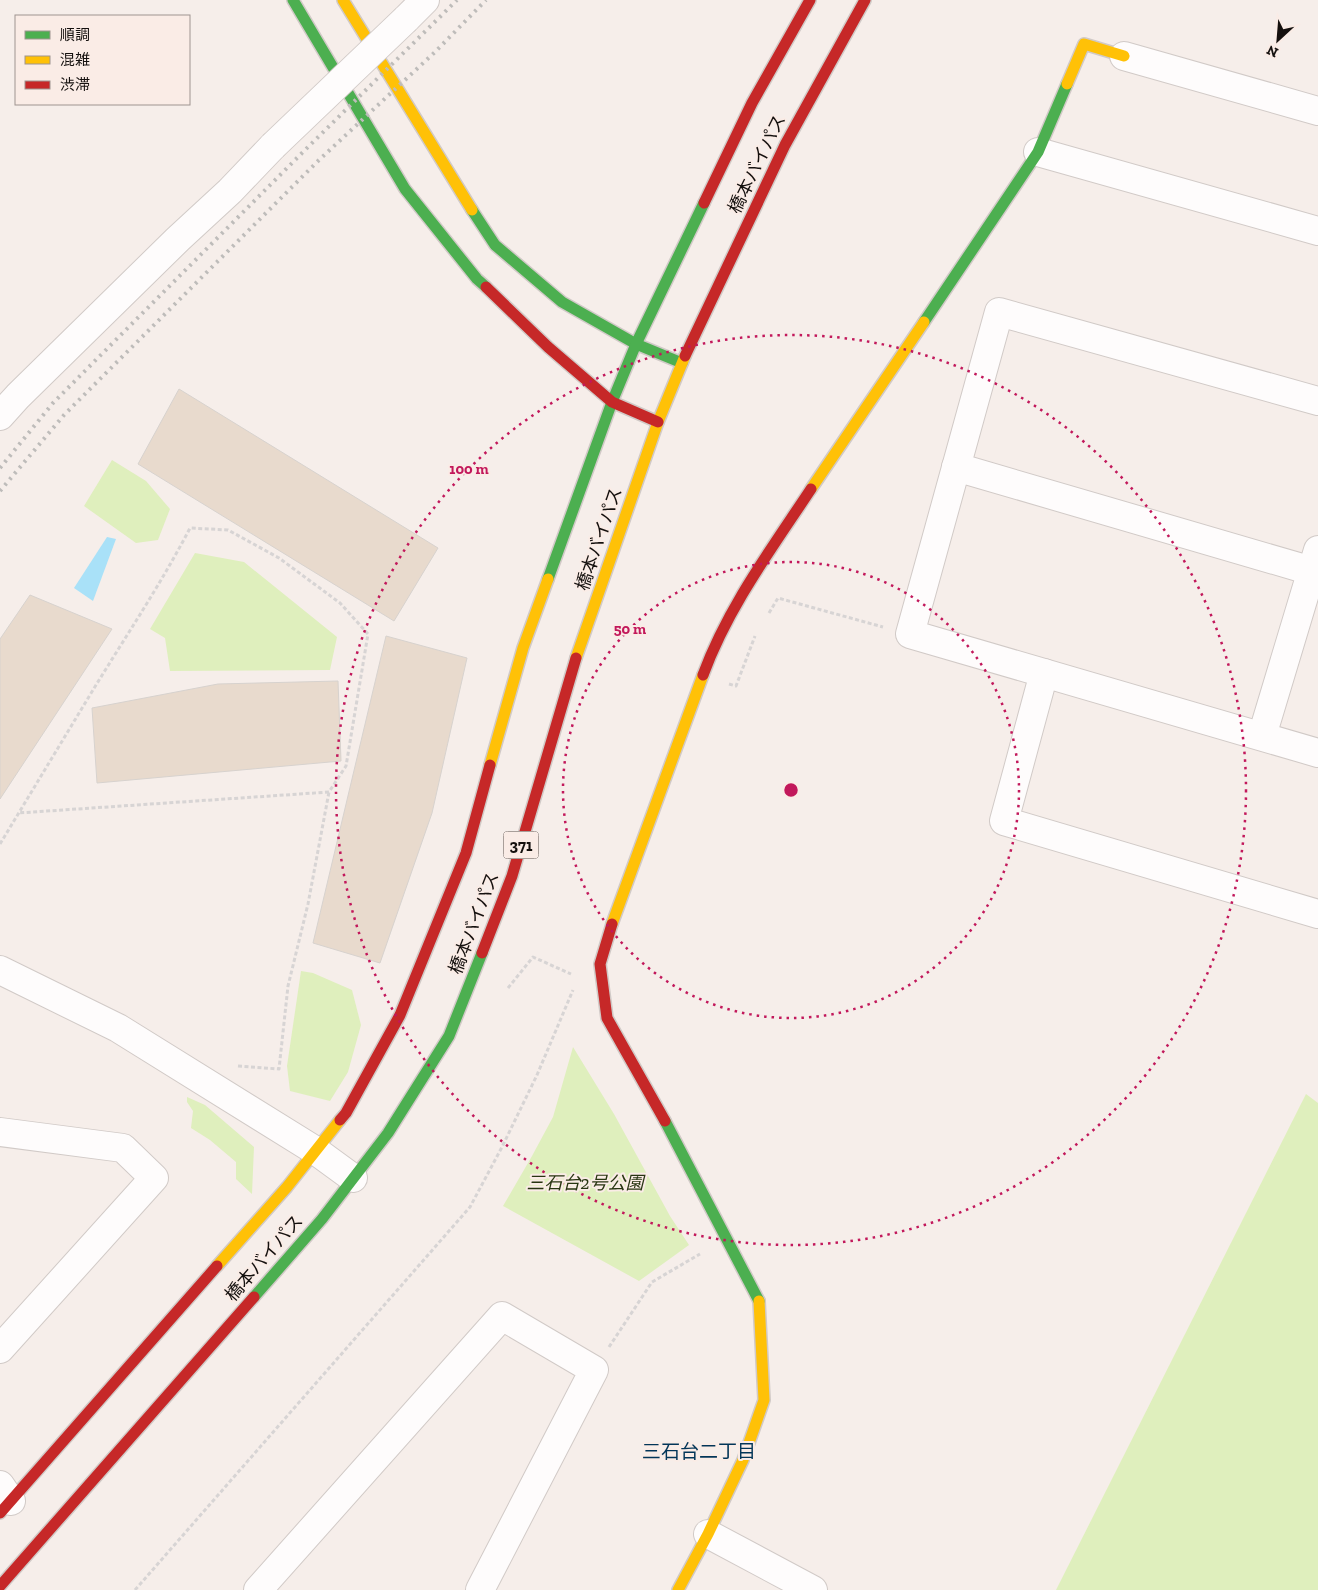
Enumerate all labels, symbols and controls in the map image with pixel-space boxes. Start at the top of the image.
legend [15,15,190,105]
north arrow [1253,15,1303,65]
text: 順調 [60,26,90,44]
text: N [1264,41,1281,61]
text: 混雑 [60,51,90,69]
text: 渋滞 [60,76,90,94]
street label: 橋本バイパス [724,111,790,217]
text: 100 m [449,460,489,478]
street label: 橋本バイパス [571,485,627,593]
text: 50 m [614,620,646,638]
centre of rings [782,781,800,799]
road number: 371 [504,832,538,858]
street label: 橋本バイパス [444,869,504,977]
park label: 三石台2号公園 [526,1172,647,1194]
street label: 橋本バイパス [220,1210,308,1306]
district label: 三石台二丁目 [642,1440,756,1463]

